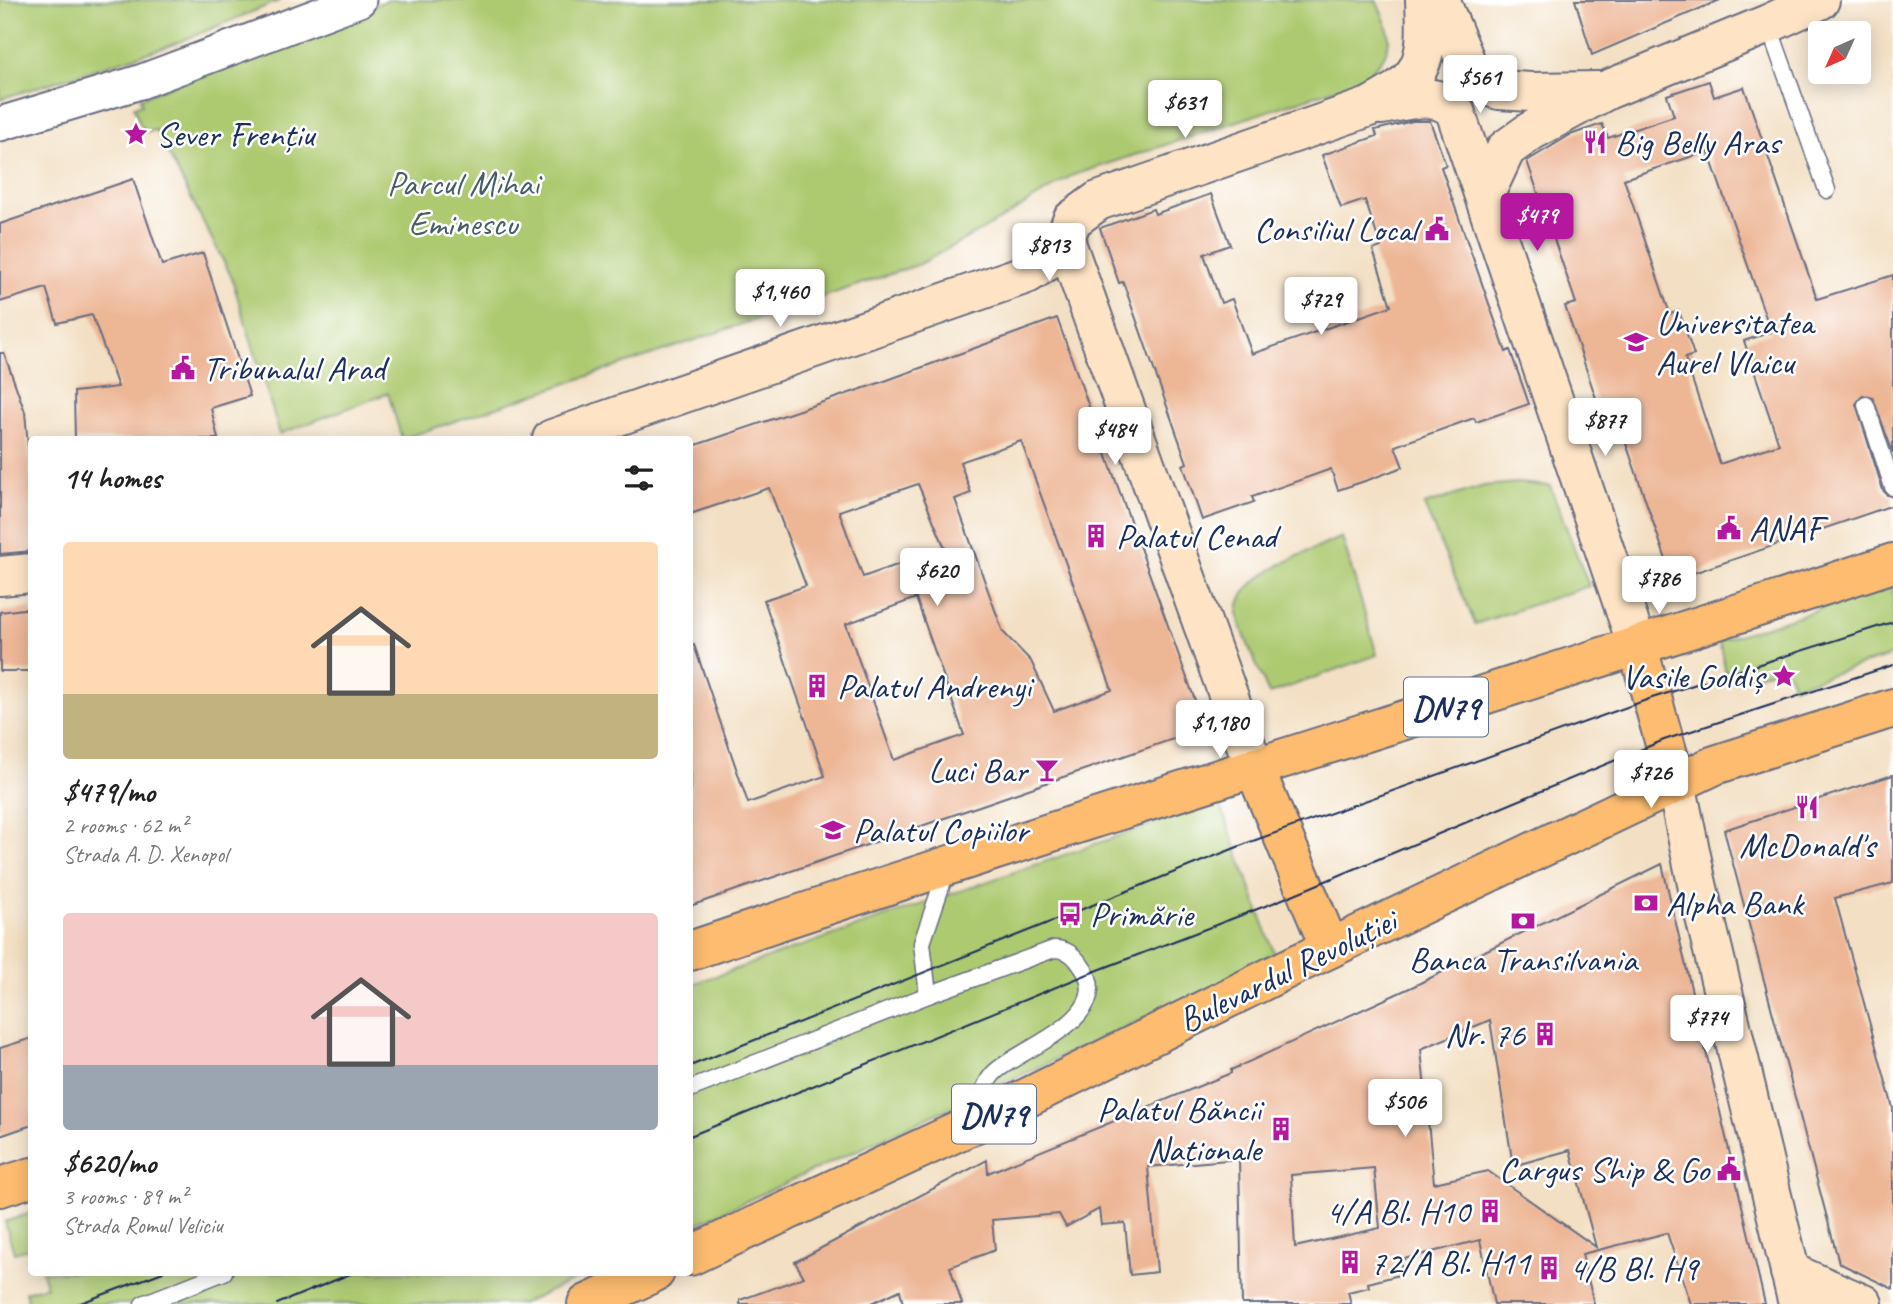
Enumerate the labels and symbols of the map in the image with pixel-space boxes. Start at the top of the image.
north arrow [1808,21,1871,84]
pin: $561 [1439,55,1521,115]
pin: $631 [1144,80,1226,140]
place label: Sever Frențiu [156,112,317,157]
place icon: Sever Frențiu [122,120,150,148]
place label: Big Belly Aras [1615,120,1783,165]
restaurant icon: Big Belly Aras [1581,128,1609,156]
park label: Parcul Mihai Eminescu [387,161,544,246]
pin: $479 [1496,194,1578,253]
place label: Consiliul Local [1254,207,1423,252]
public building icon: Consiliul Local [1423,215,1451,243]
pin: $813 [1008,224,1090,283]
pin: $1,460 [723,270,837,329]
pin: $729 [1280,278,1362,337]
place label: Universitatea Aurel Vlaicu [1656,300,1816,385]
school or university icon: Universitatea Aurel Vlaicu [1622,328,1650,356]
place label: Tribunalul Arad [203,346,390,391]
public building icon: Tribunalul Arad [169,354,197,382]
pin: $877 [1564,398,1646,458]
pin: $484 [1074,407,1156,467]
place label: ANAF [1749,506,1829,551]
place label: Palatul Cenad [1116,514,1282,559]
public building icon: ANAF [1715,514,1743,542]
building icon: Palatul Cenad [1082,522,1110,550]
pin: $620 [896,548,978,608]
pin: $786 [1618,556,1700,616]
place label: Vasile Goldiș [1622,654,1767,699]
place icon: Vasile Goldiș [1770,662,1798,690]
place label: Palatul Andrenyi [837,664,1035,709]
building icon: Palatul Andrenyi [803,672,831,700]
road number: DN79 [1404,678,1488,736]
pin: $1,180 [1163,700,1277,760]
place label: Luci Bar [928,748,1029,793]
pin: $726 [1610,750,1692,810]
bar icon: Luci Bar [1033,756,1061,784]
restaurant icon: McDonald's [1793,793,1821,821]
place label: Palatul Copiilor [853,808,1030,853]
school or university icon: Palatul Copiilor [819,816,847,844]
place label: McDonald's [1739,823,1878,868]
place label: Alpha Bank [1666,881,1805,926]
bank icon: Alpha Bank [1632,889,1660,917]
place label: Primărie [1090,892,1196,937]
street label: Bulevardul Revoluției [1171,896,1407,1043]
bus stop icon: Primărie [1056,900,1084,928]
bank icon: Banca Transilvania [1509,907,1537,935]
place label: Banca Transilvania [1409,937,1640,982]
pin: $774 [1666,996,1748,1055]
place label: Nr. 76 [1445,1012,1526,1057]
building icon: Nr. 76 [1531,1020,1559,1048]
pin: $506 [1364,1080,1446,1139]
road number: DN79 [952,1084,1036,1144]
place label: Palatul Băncii Naționale [1097,1087,1265,1172]
building icon: Palatul Băncii Naționale [1267,1115,1295,1143]
place label: Cargus Ship & Go [1499,1147,1711,1192]
public building icon: Cargus Ship & Go [1715,1155,1743,1183]
place label: 4/A Bl. H10 [1326,1189,1472,1234]
building icon: 4/A Bl. H10 [1476,1197,1504,1225]
place label: 72/A Bl. H11 [1370,1240,1532,1285]
place label: 4/B Bl. H9 [1569,1246,1701,1291]
building icon: 72/A Bl. H11 [1336,1248,1364,1276]
building icon: 4/B Bl. H9 [1535,1254,1563,1282]

